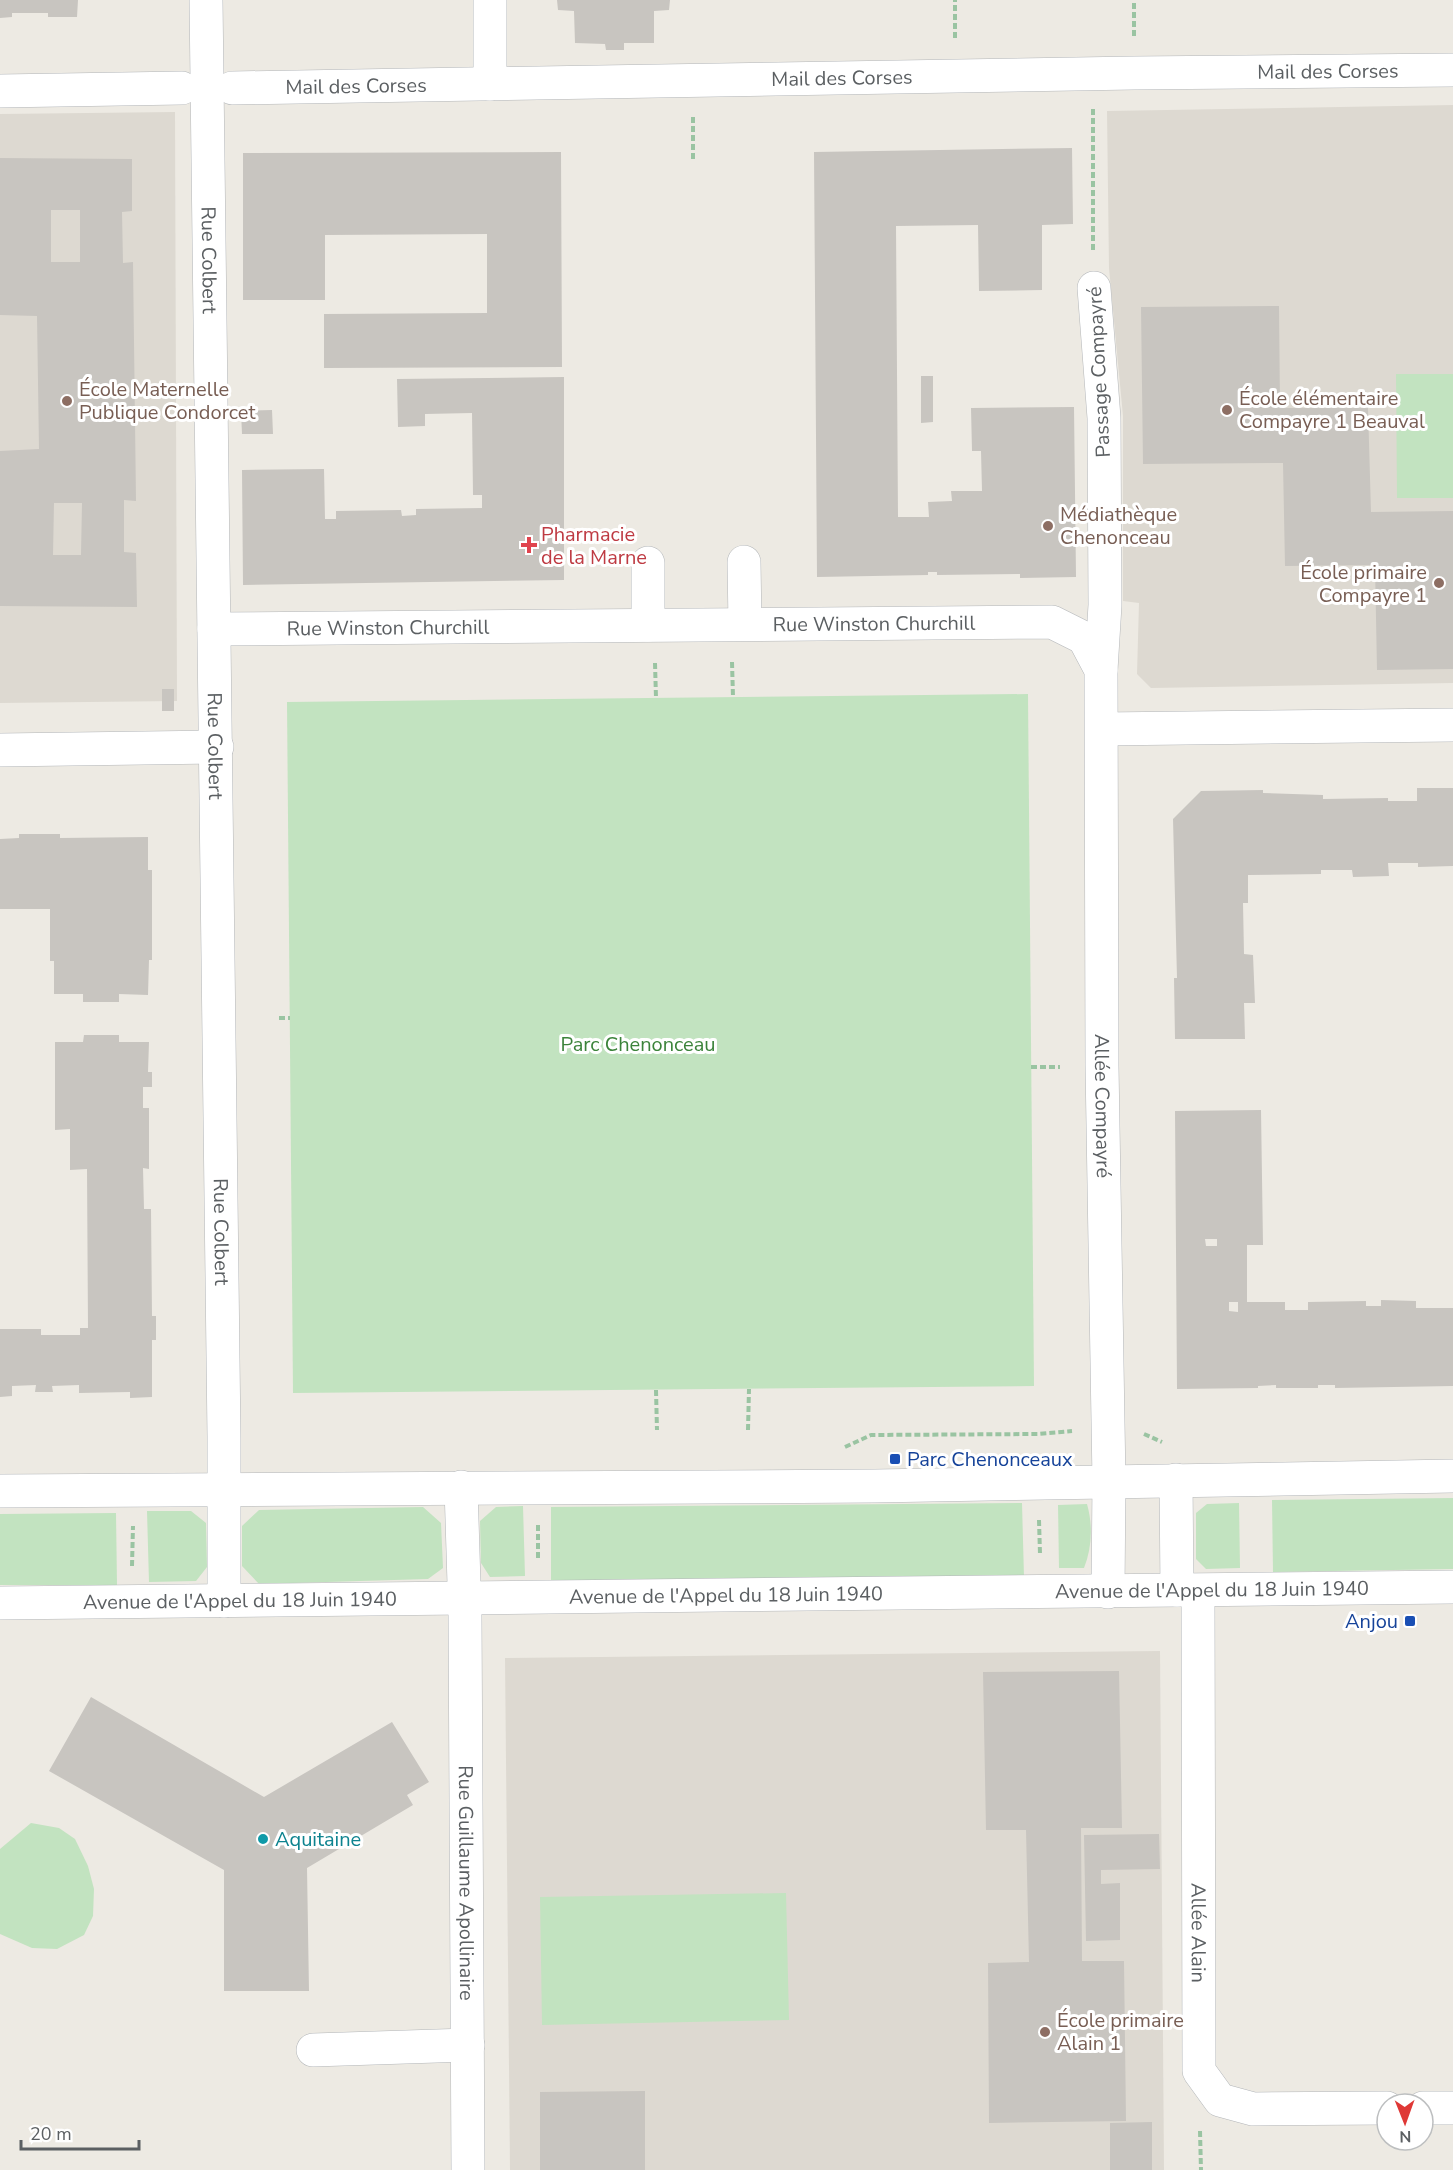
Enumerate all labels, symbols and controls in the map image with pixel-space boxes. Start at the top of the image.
street label: Mail des Corses [1257,57,1399,85]
street label: Mail des Corses [771,63,913,93]
street label: Mail des Corses [285,71,427,101]
street label: Rue Colbert [195,206,223,315]
street label: Passage Compayré [1081,286,1117,458]
place label: École Maternelle Publique Condorcet [79,376,256,426]
place label: École élémentaire Compayre 1 Beauval [1239,385,1425,435]
marker: École Maternelle Publique Condorcet [60,394,74,408]
marker: École élémentaire Compayre 1 Beauval [1220,403,1234,417]
place label: Médiathèque Chenonceau [1060,501,1177,551]
marker: Médiathèque Chenonceau [1041,519,1055,533]
place label: Pharmacie de la Marne [541,521,647,571]
marker: Pharmacie de la Marne [522,538,536,552]
place label: École primaire Compayre 1 [1300,559,1427,609]
marker: École primaire Compayre 1 [1432,576,1446,590]
street label: Rue Winston Churchill [772,609,976,638]
street label: Rue Winston Churchill [286,613,490,642]
street label: Rue Colbert [201,692,230,801]
park label: Parc Chenonceau [560,1031,716,1058]
street label: Allée Compayré [1088,1034,1117,1178]
street label: Rue Colbert [207,1178,236,1287]
place label: Parc Chenonceaux [907,1446,1073,1473]
marker: Parc Chenonceaux [888,1452,902,1466]
street label: Avenue de l'Appel du 18 Juin 1940 [1055,1574,1369,1605]
street label: Avenue de l'Appel du 18 Juin 1940 [569,1580,883,1610]
street label: Avenue de l'Appel du 18 Juin 1940 [83,1585,397,1616]
place label: Anjou [1345,1608,1398,1635]
marker: Anjou [1403,1614,1417,1628]
street label: Rue Guillaume Apollinaire [452,1765,481,2001]
place label: Aquitaine [275,1826,361,1853]
marker: Aquitaine [256,1832,270,1846]
street label: Allée Alain [1185,1883,1212,1983]
place label: École primaire Alain 1 [1057,2007,1184,2057]
marker: École primaire Alain 1 [1038,2025,1052,2039]
north arrow [1375,2092,1435,2152]
scale bar [21,2113,140,2151]
text: 20 m [30,2122,72,2146]
text: N [1399,2125,1411,2147]

